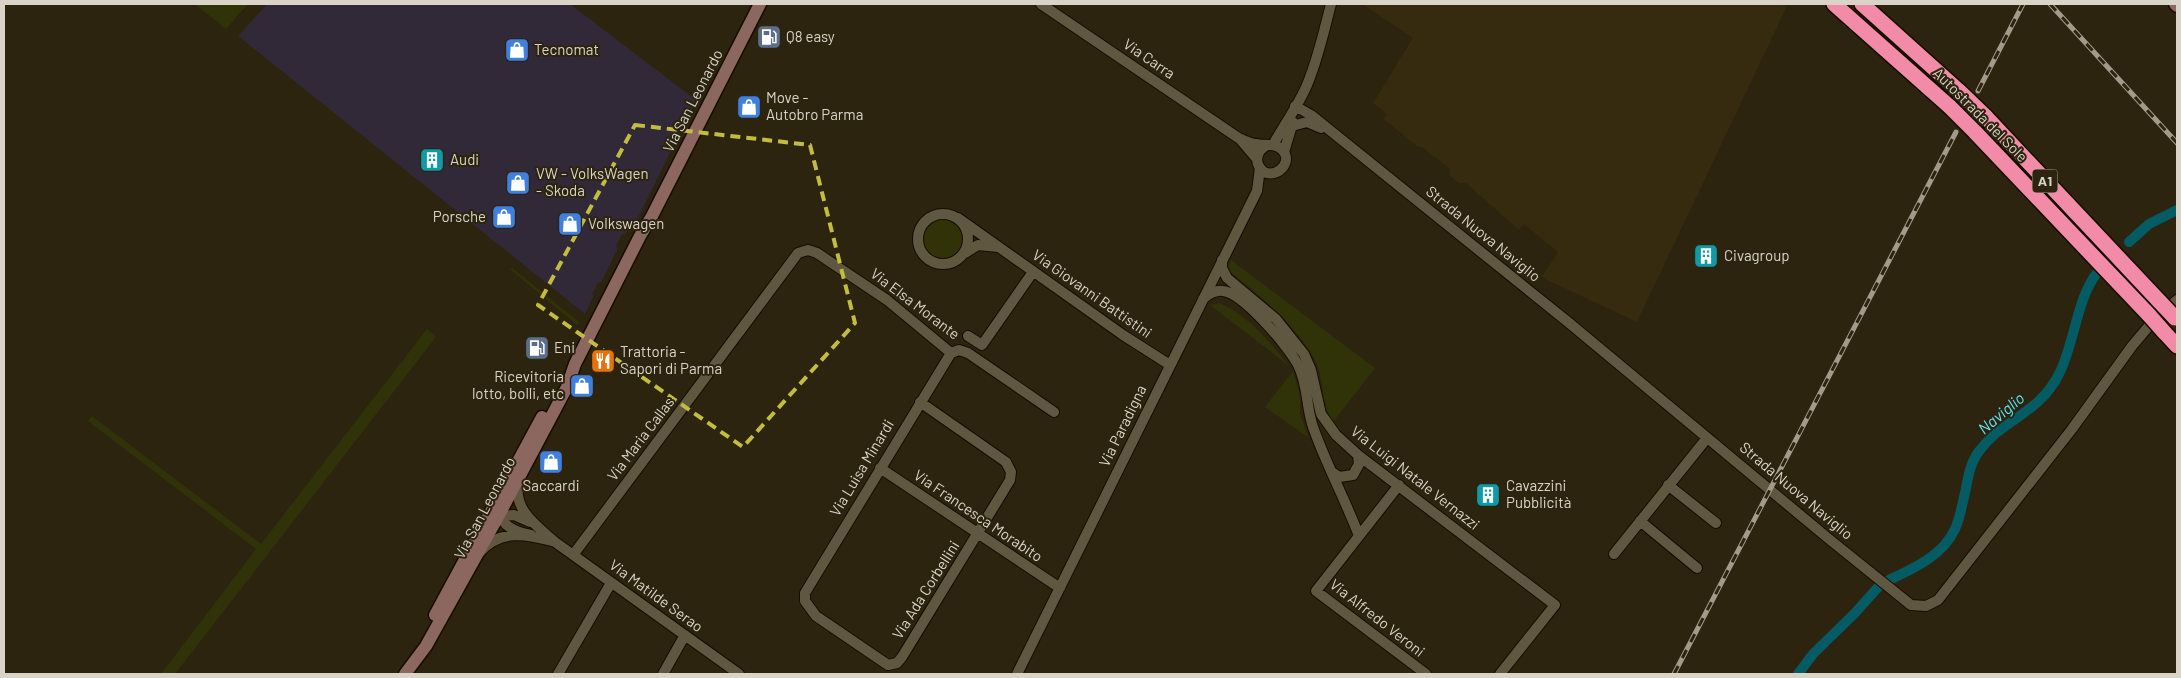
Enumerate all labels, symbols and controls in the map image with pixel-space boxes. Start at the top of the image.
fuel station icon: Q8 easy [756,24,782,50]
place label: Q8 easy [786,27,835,45]
street label: Via Carra [1120,34,1179,82]
shop icon: Tecnomat [504,37,530,63]
place label: Tecnomat [534,40,599,58]
street label: Via San Leonardo [658,46,726,155]
street label: Autostrada del Sole [1930,63,2032,165]
place label: Move - Autobro Parma [766,88,863,123]
shop icon: Move - Autobro Parma [736,94,762,120]
building icon: Audi [419,147,445,173]
place label: Audi [450,150,479,168]
place label: VW - VolksWagen - Skoda [536,164,649,199]
shop icon: VW - VolksWagen - Skoda [505,170,531,196]
road number: A1 [2032,170,2058,192]
street label: Strada Nuova Naviglio [1423,182,1544,285]
shop icon: Porsche [491,204,517,230]
place label: Porsche [433,207,486,225]
shop icon: Volkswagen [557,211,583,237]
place label: Volkswagen [588,214,664,232]
building icon: Civagroup [1693,243,1719,269]
street label: Via Giovanni Battistini [1029,245,1156,341]
place label: Civagroup [1724,246,1789,264]
street label: Via Elsa Morante [867,264,964,343]
fuel station icon: Eni [524,335,550,361]
place label: Eni [554,338,575,356]
place label: Trattoria - Sapori di Parma [620,342,722,377]
restaurant icon: Trattoria - Sapori di Parma [590,348,616,374]
place label: Ricevitoria lotto, bolli, etc [472,367,564,402]
shop icon: Ricevitoria lotto, bolli, etc [569,373,595,399]
street label: Via Paradigna [1095,382,1150,469]
water label: Naviglio [1974,388,2028,437]
street label: Via Maria Callas [603,393,678,484]
street label: Via Luisa Minardi [825,416,897,519]
street label: Via Luigi Natale Vernazzi [1348,421,1484,533]
street label: Strada Nuova Naviglio [1736,438,1857,543]
shop icon: Saccardi [538,449,564,475]
street label: Via San Leonardo [450,453,519,562]
street label: Via Francesca Morabito [911,465,1046,565]
place label: Saccardi [522,476,580,494]
place label: Cavazzini Pubblicità [1506,476,1571,511]
building icon: Cavazzini Pubblicità [1475,482,1501,508]
street label: Via Ada Corbellini [888,537,963,642]
street label: Via Matilde Serao [606,555,707,635]
street label: Via Alfredo Veroni [1327,575,1429,660]

